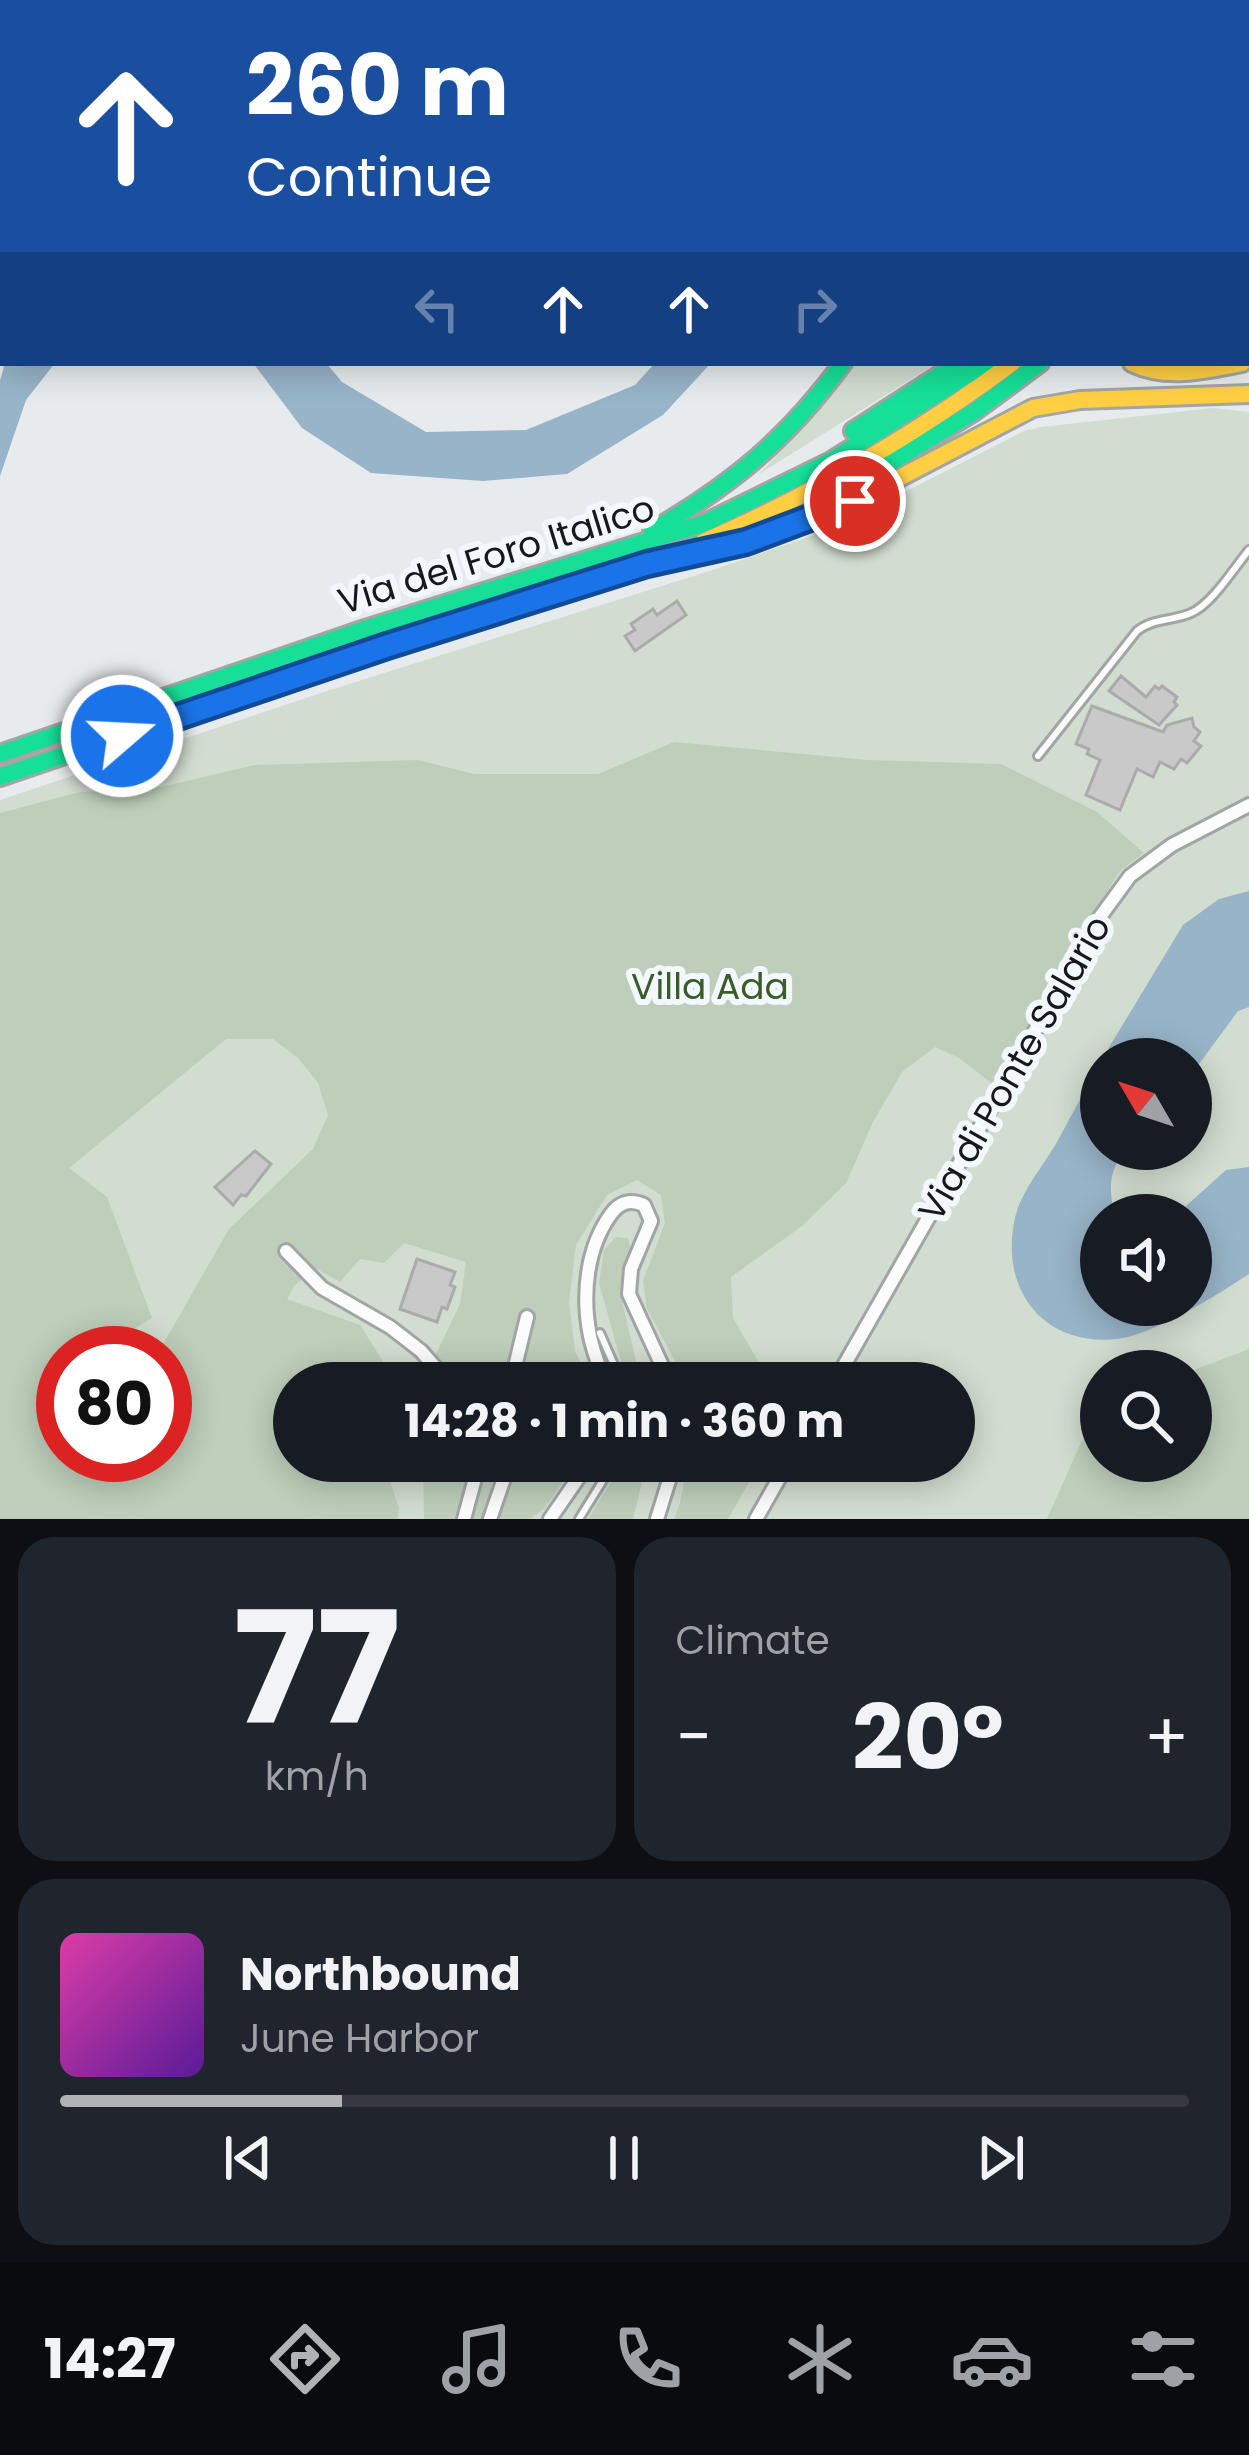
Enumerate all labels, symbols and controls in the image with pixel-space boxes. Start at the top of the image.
text: 260 m [246,27,509,144]
icon: ahead [48,48,204,204]
text: Continue [246,139,492,215]
icon: left [404,276,470,342]
icon: ahead [530,276,596,342]
icon: ahead [656,276,722,342]
icon: right [782,276,848,342]
pin [804,450,906,552]
icon: arrive [822,468,888,534]
street label: Via del Foro Italico [332,482,661,627]
position arrow [59,673,185,799]
street label: Via di Ponte Salario [906,906,1123,1231]
park label: Villa Ada [631,961,789,1012]
north arrow [1080,1038,1212,1170]
map controls [1080,1038,1212,1482]
button: sound [1080,1194,1212,1326]
speed limit sign: 80 [36,1326,192,1482]
button: search [1080,1350,1212,1482]
text: 14:28 · 1 min · 360 m [404,1390,844,1453]
text: 77 [233,1559,400,1778]
text: Climate [676,1613,830,1668]
text: 20° [852,1674,1004,1801]
text: − [676,1691,712,1783]
text: + [1144,1691,1189,1783]
text: km/h [265,1749,369,1804]
text: Northbound [240,1943,521,2006]
text: June Harbor [240,2011,479,2066]
icon: previous [215,2125,281,2191]
icon: pause [591,2125,657,2191]
icon: next [968,2125,1034,2191]
icon: directions [263,2317,347,2401]
icon: music [435,2317,519,2401]
icon: phone [606,2317,690,2401]
icon: climate [778,2317,862,2401]
icon: car [950,2317,1034,2401]
icon: filters [1121,2317,1205,2401]
text: 14:27 [44,2321,176,2397]

